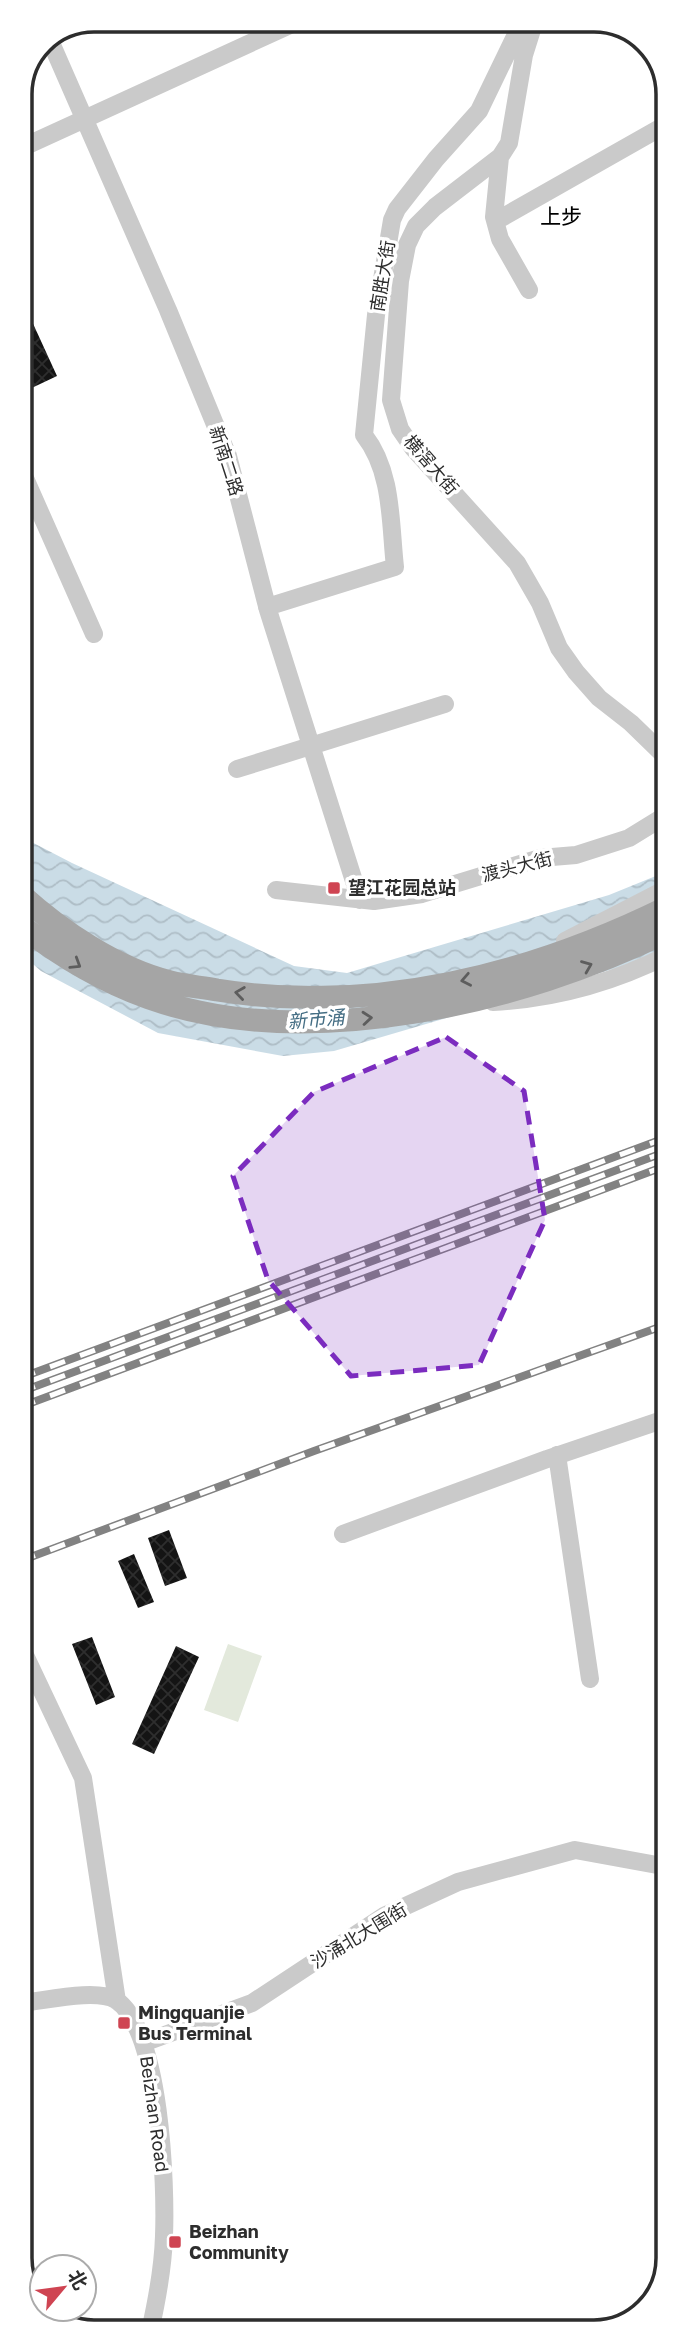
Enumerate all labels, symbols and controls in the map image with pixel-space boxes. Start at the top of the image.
district label: 上步 [540,203,582,229]
street label: 南胜大街 [366,239,399,313]
street label: 新南二路 [205,423,249,498]
street label: 横滘大街 [400,430,464,499]
street label: 渡头大街 [479,847,554,885]
place label: 望江花园总站 [348,876,456,898]
marker: 望江花园总站 [326,880,342,896]
one-way arrow [68,956,81,969]
one-way arrow [580,960,593,974]
one-way arrow [460,971,472,986]
one-way arrow [234,986,246,1001]
water label: 新市涌 [287,1004,347,1032]
one-way arrow [361,1011,372,1026]
street label: 沙涌北大围街 [307,1898,410,1972]
place label: Mingquanjie Bus Terminal [138,2001,252,2044]
marker: Mingquanjie Bus Terminal [116,2015,132,2031]
street label: Beizhan Road [136,2054,174,2174]
place label: Beizhan Community [189,2220,289,2263]
marker: Beizhan Community [167,2234,183,2250]
north arrow [28,2253,98,2323]
text: 北 [64,2266,93,2293]

